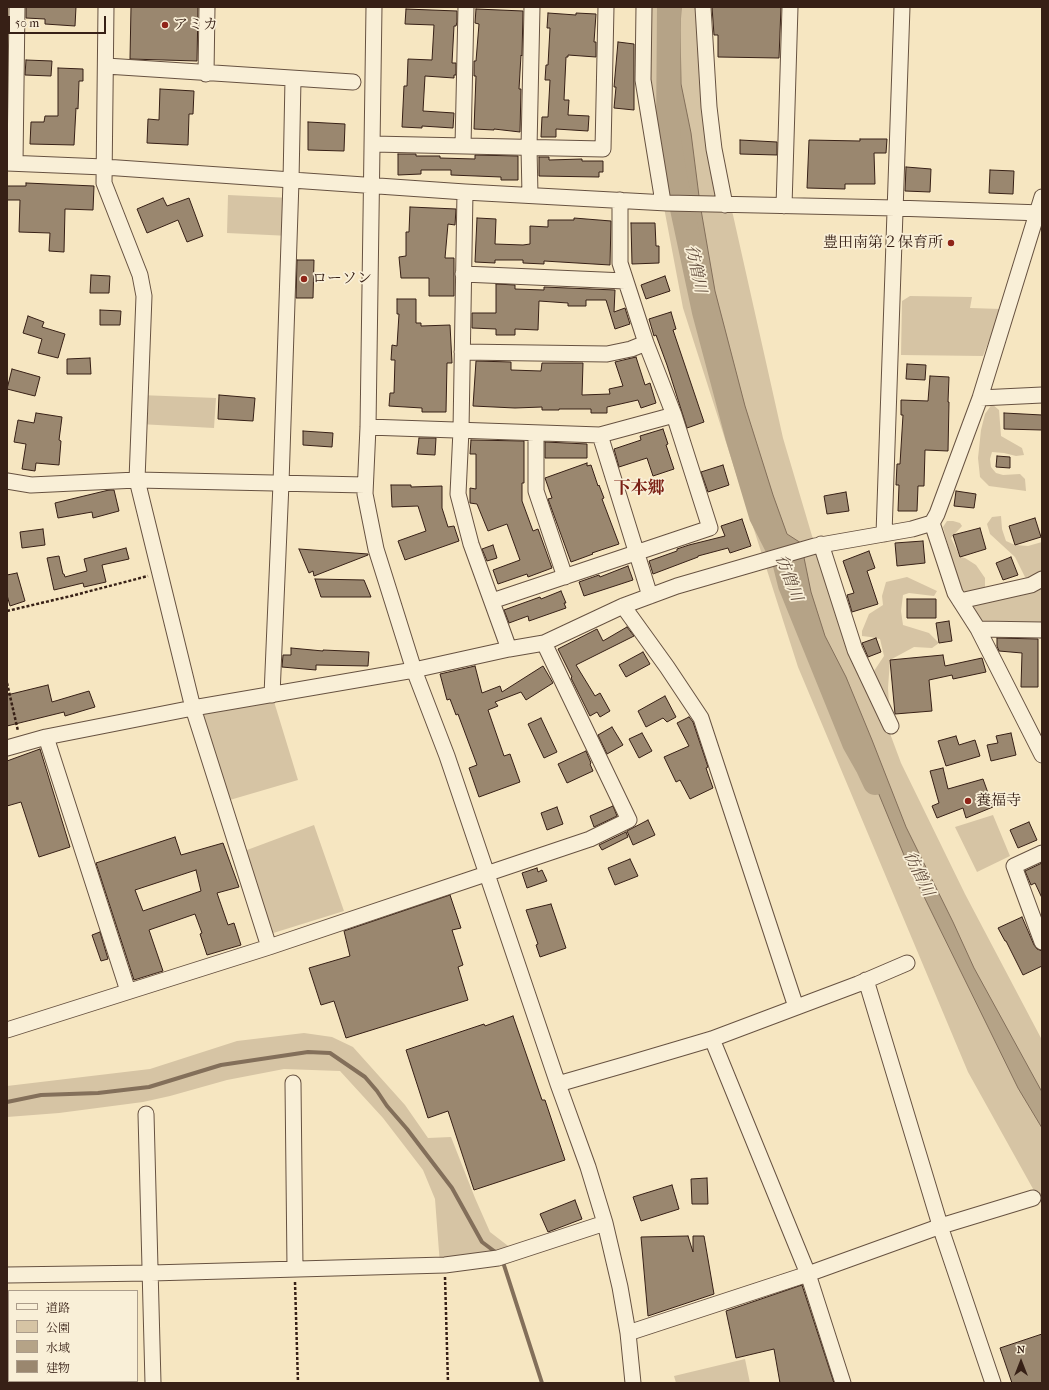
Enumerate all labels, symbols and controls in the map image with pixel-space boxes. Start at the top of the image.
scale bar [10,8,108,34]
text: 50 m [15,16,39,30]
place label: アミカ [173,16,218,34]
marker: アミカ [160,20,170,30]
place label: 豊田南第２保育所 [823,234,943,252]
marker: 豊田南第２保育所 [946,238,956,248]
water label: 彷僧川 [681,244,709,294]
place label: ローソン [312,270,372,288]
marker: ローソン [299,274,309,284]
district label: 下本郷 [614,479,664,499]
water label: 彷僧川 [770,552,806,604]
place label: 養福寺 [976,792,1021,810]
marker: 養福寺 [963,796,973,806]
water label: 彷僧川 [899,848,937,900]
legend [8,1290,138,1382]
text: 道路 [46,1301,70,1315]
text: 公園 [46,1321,70,1335]
text: 水域 [46,1341,70,1355]
north arrow [1001,1342,1041,1382]
text: N [1017,1343,1025,1356]
text: 建物 [46,1361,70,1375]

